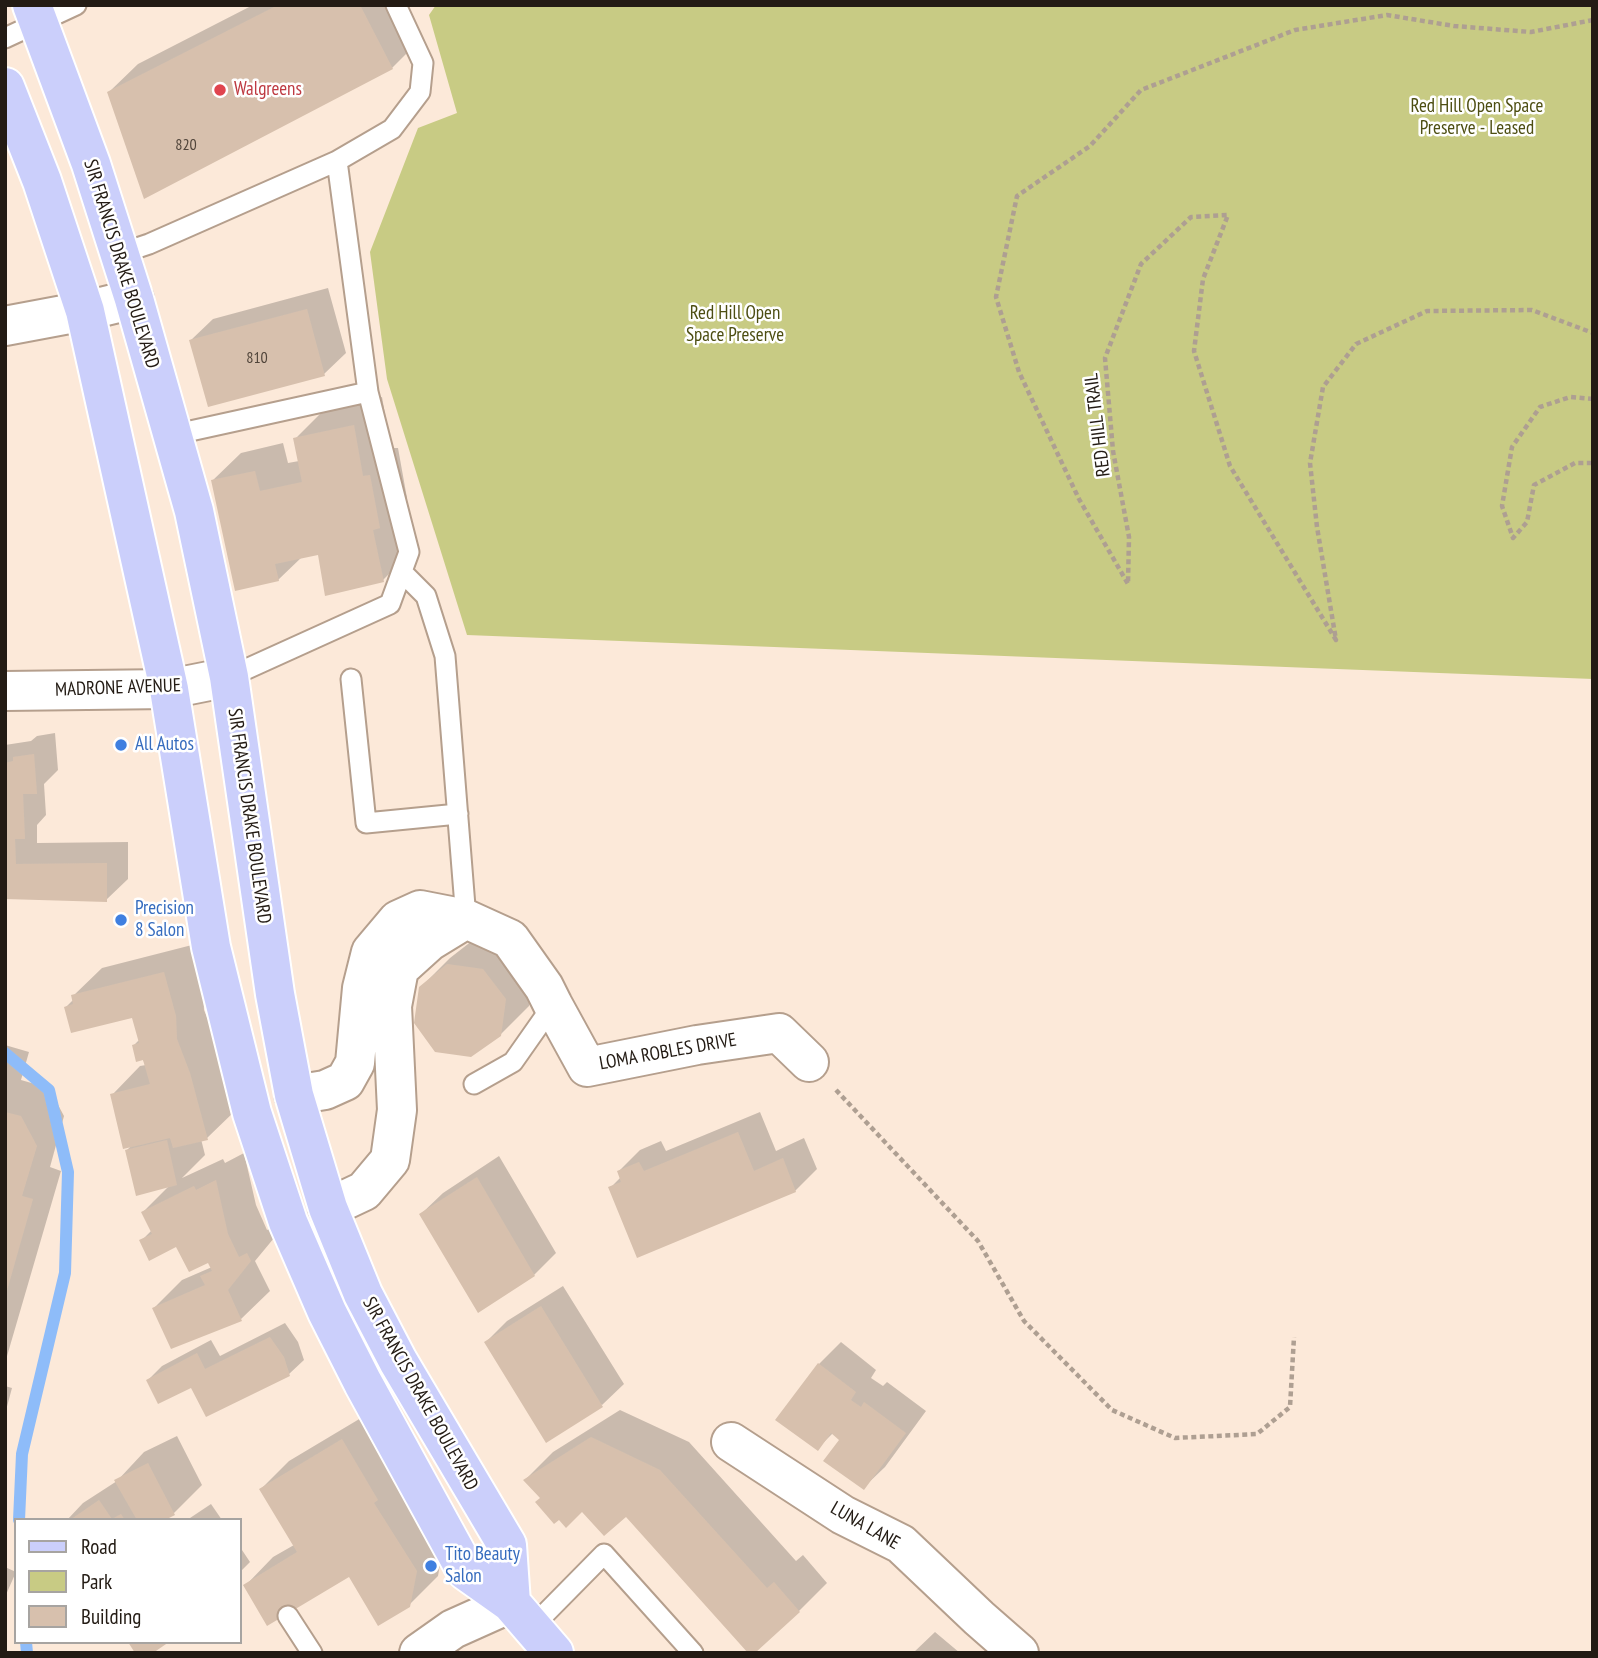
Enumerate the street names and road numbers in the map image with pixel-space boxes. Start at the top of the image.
street label: SIR FRANCIS DRAKE BOULEVARD [78,157,164,371]
street label: RED HILL TRAIL [1080,372,1116,478]
street label: MADRONE AVENUE [55,674,181,702]
street label: SIR FRANCIS DRAKE BOULEVARD [223,707,275,925]
street label: LOMA ROBLES DRIVE [598,1029,738,1075]
street label: SIR FRANCIS DRAKE BOULEVARD [357,1293,483,1495]
street label: LUNA LANE [826,1497,904,1555]

